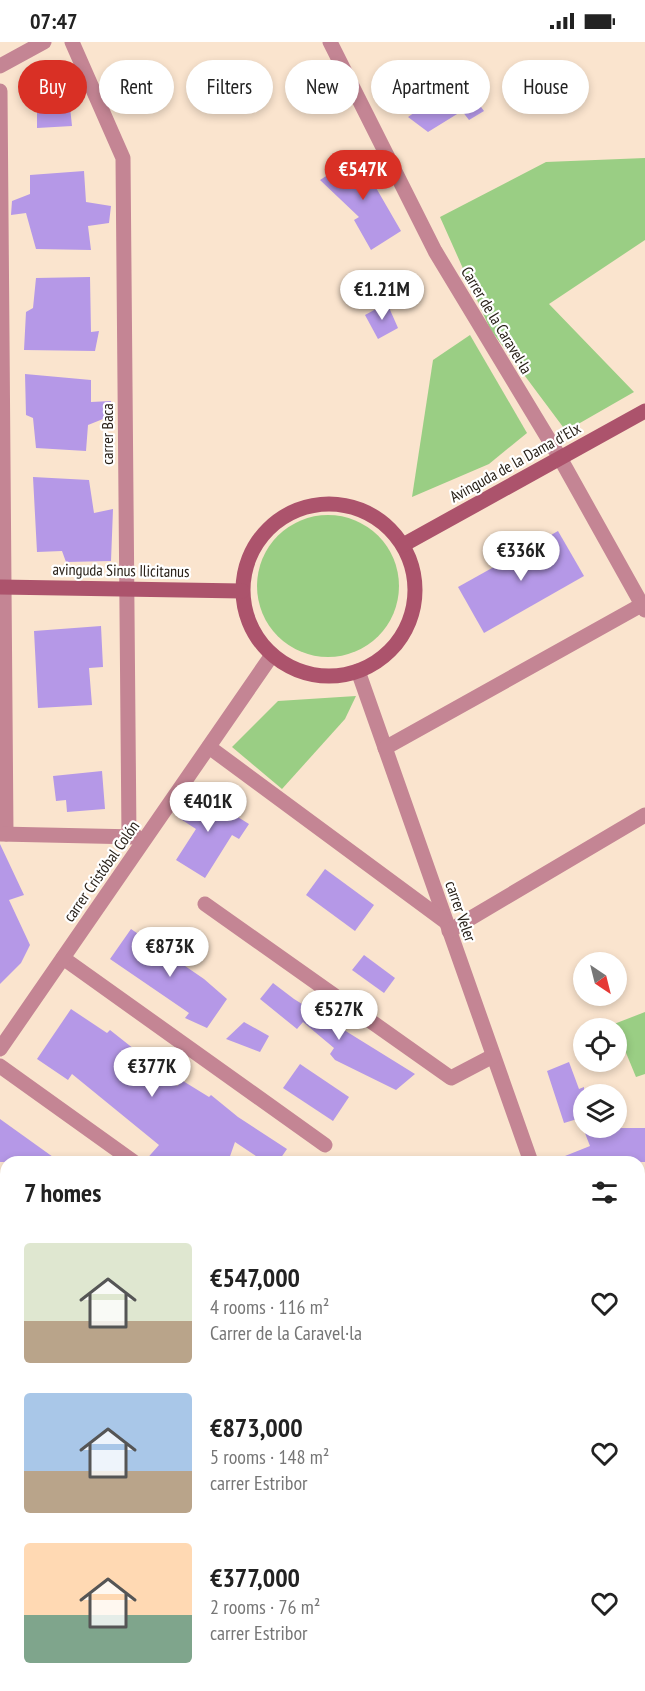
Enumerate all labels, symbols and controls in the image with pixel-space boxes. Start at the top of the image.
text: 07:47 [30,7,78,35]
chip: Buy [18,60,87,114]
chip: Rent [99,60,174,114]
chip: Filters [186,60,273,114]
chip: New [285,60,359,114]
chip: Apartment [371,60,490,114]
chip: House [502,60,589,114]
pin: €547K [321,150,405,201]
text: €547K [339,156,387,182]
street label: Carrer de la Caravel·la [457,263,537,377]
pin: €1.21M [333,270,431,321]
text: €1.21M [354,276,410,302]
street label: carrer Baca [97,403,117,465]
street label: Avinguda de la Dama d'Elx [446,417,584,506]
pin: €336K [479,531,563,582]
text: €336K [497,537,545,563]
street label: avinguda Sinus Ilicitanus [52,559,190,581]
pin: €401K [166,782,250,833]
text: €401K [184,788,232,814]
street label: carrer Cristóbal Colón [59,817,143,925]
street label: carrer Veler [441,878,481,945]
pin: €873K [128,927,212,978]
text: €873K [146,933,194,959]
north arrow [573,952,627,1006]
map controls [573,952,627,1138]
pin: €527K [297,990,381,1041]
text: €527K [315,996,363,1022]
button: locate [573,1018,627,1072]
pin: €377K [110,1047,194,1098]
text: €377K [128,1053,176,1079]
button: layers [573,1084,627,1138]
text: 7 homes [24,1176,101,1209]
icon: filters [588,1176,621,1209]
text: €547,000 [210,1261,300,1294]
icon: home [72,1267,144,1339]
icon: heart [588,1287,621,1320]
text: 4 rooms · 116 m² [210,1294,329,1320]
text: Carrer de la Caravel·la [210,1320,362,1346]
text: €873,000 [210,1411,303,1444]
icon: home [72,1417,144,1489]
icon: heart [588,1437,621,1470]
text: 5 rooms · 148 m² [210,1444,329,1470]
text: carrer Estribor [210,1470,308,1496]
text: €377,000 [210,1561,300,1594]
icon: home [72,1567,144,1639]
icon: heart [588,1587,621,1620]
text: 2 rooms · 76 m² [210,1594,320,1620]
text: carrer Estribor [210,1620,308,1646]

